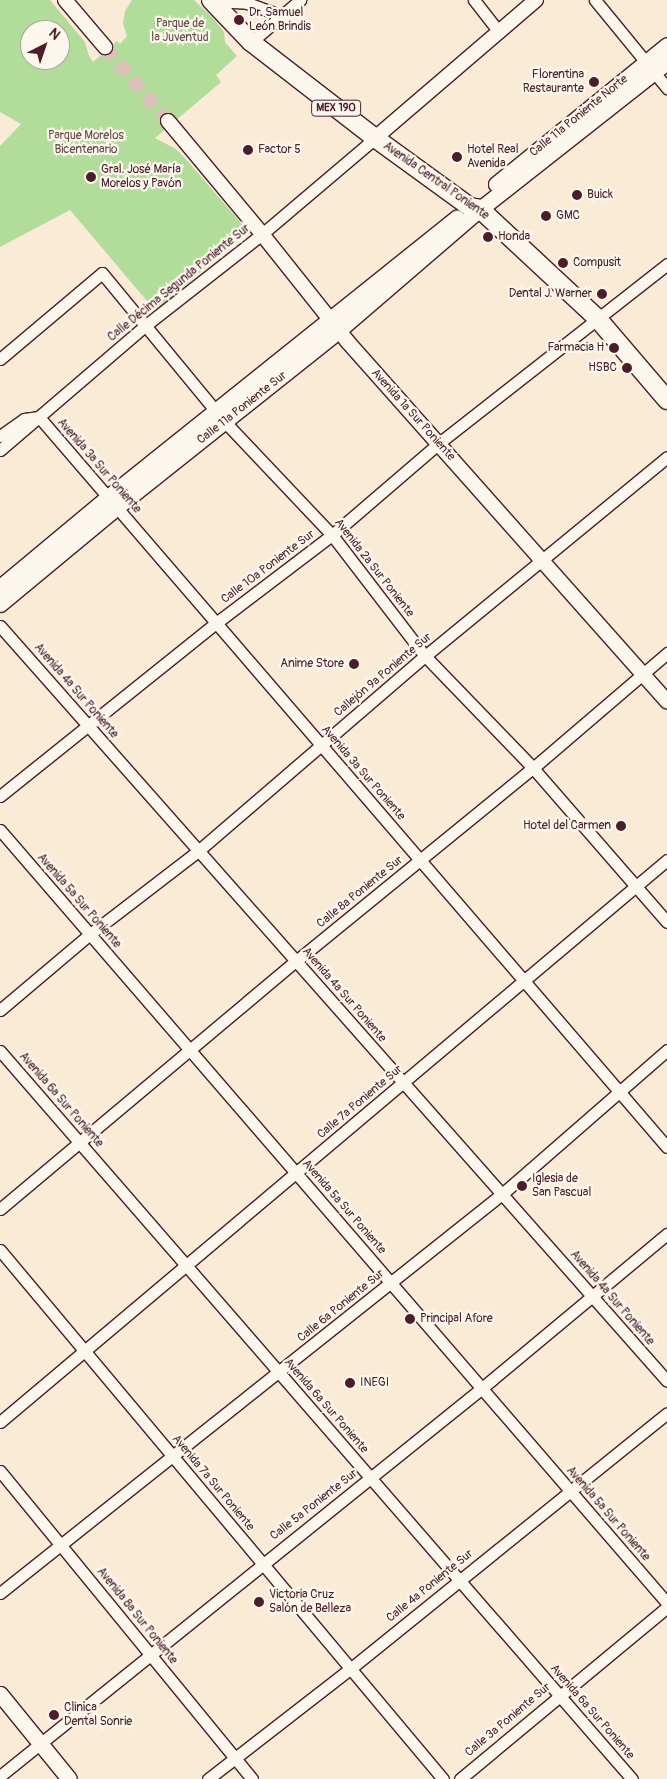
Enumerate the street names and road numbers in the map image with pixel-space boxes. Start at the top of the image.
street label: Calle 11a Poniente Norte [527,72,631,160]
road number: MEX 190 [311,100,361,116]
street label: Avenida Central Poniente [380,139,492,223]
street label: Calle Décima Segunda Poniente Sur [105,221,253,345]
street label: Avenida 1a Sur Poniente [368,366,458,464]
street label: Calle 11a Poniente Sur [194,369,290,447]
street label: Avenida 3a Sur Poniente [54,416,144,516]
street label: Avenida 2a Sur Poniente [331,516,417,620]
street label: Calle 10a Poniente Sur [218,527,318,607]
street label: Callejón 9a Poniente Sur [331,630,435,720]
street label: Avenida 4a Sur Poniente [31,641,121,741]
street label: Avenida 3a Sur Poniente [318,723,408,823]
street label: Avenida 5a Sur Poniente [34,851,124,951]
street label: Calle 8a Poniente Sur [314,853,406,931]
street label: Avenida 4a Sur Poniente [299,945,389,1045]
street label: Avenida 6a Sur Poniente [16,1050,106,1150]
street label: Calle 7a Poniente Sur [315,1062,405,1142]
street label: Avenida 5a Sur Poniente [299,1157,389,1257]
street label: Avenida 4a Sur Poniente [567,1248,657,1348]
street label: Calle 6a Poniente Sur [295,1267,387,1345]
street label: Avenida 6a Sur Poniente [281,1356,371,1456]
street label: Avenida 7a Sur Poniente [169,1432,257,1534]
street label: Avenida 5a Sur Poniente [563,1464,653,1564]
street label: Calle 5a Poniente Sur [267,1466,361,1544]
street label: Calle 4a Poniente Sur [384,1547,476,1625]
street label: Avenida 8a Sur Poniente [94,1565,180,1667]
street label: Avenida 6a Sur Poniente [547,1662,637,1762]
street label: Calle 3a Poniente Sur [462,1680,554,1760]

